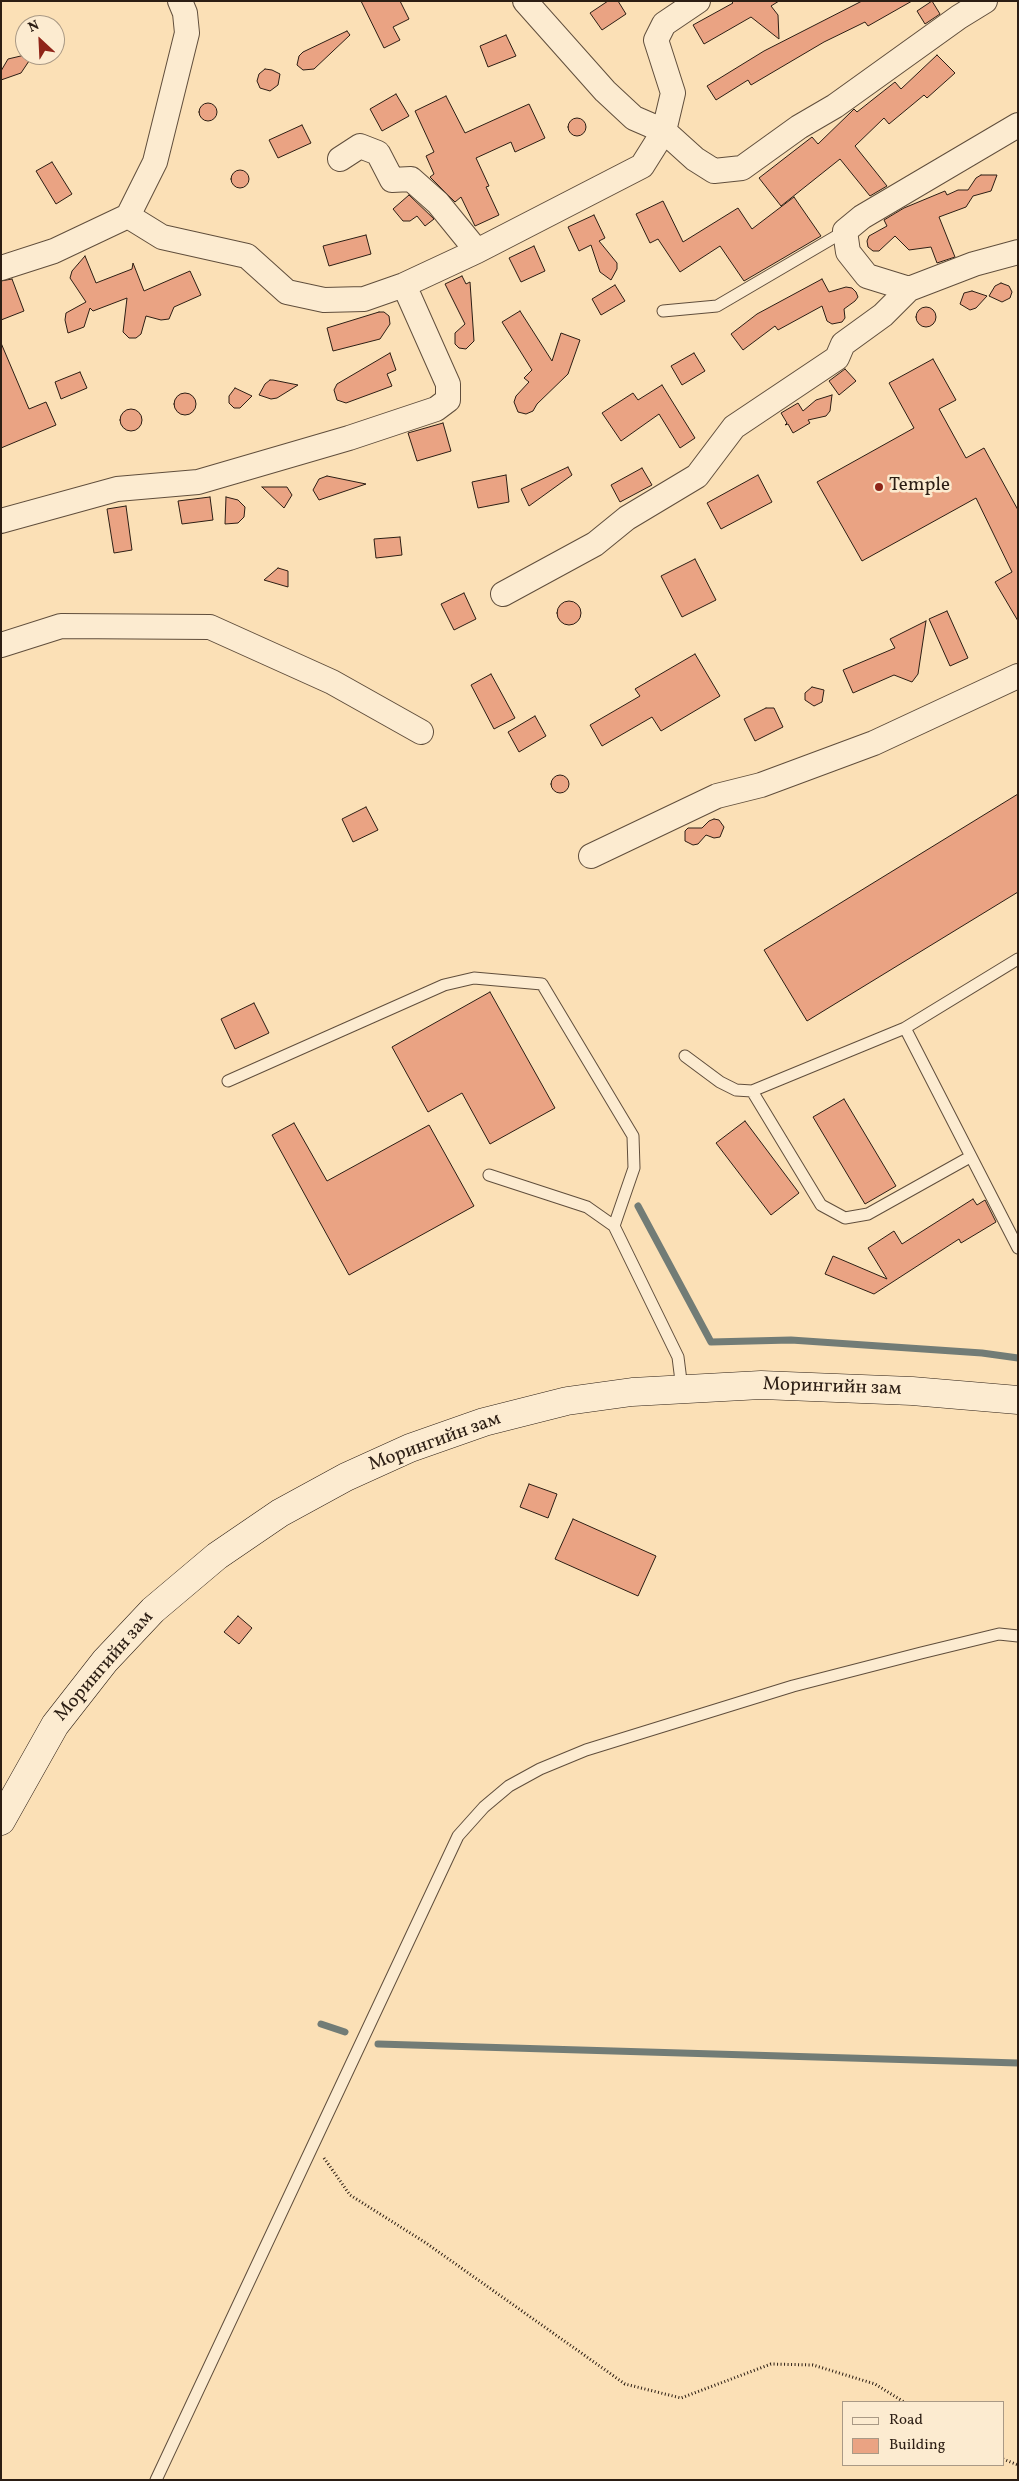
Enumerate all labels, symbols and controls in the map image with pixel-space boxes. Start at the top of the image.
north arrow [15,15,65,65]
text: N [25,16,42,38]
place label: Temple [889,476,950,498]
marker: Temple [873,481,885,493]
street label: Морингийн зам [762,1374,902,1402]
street label: Морингийн зам [366,1409,504,1477]
street label: Морингийн зам [51,1607,159,1727]
legend [842,2401,1004,2466]
text: Road [889,2410,923,2431]
text: Building [889,2435,945,2456]

